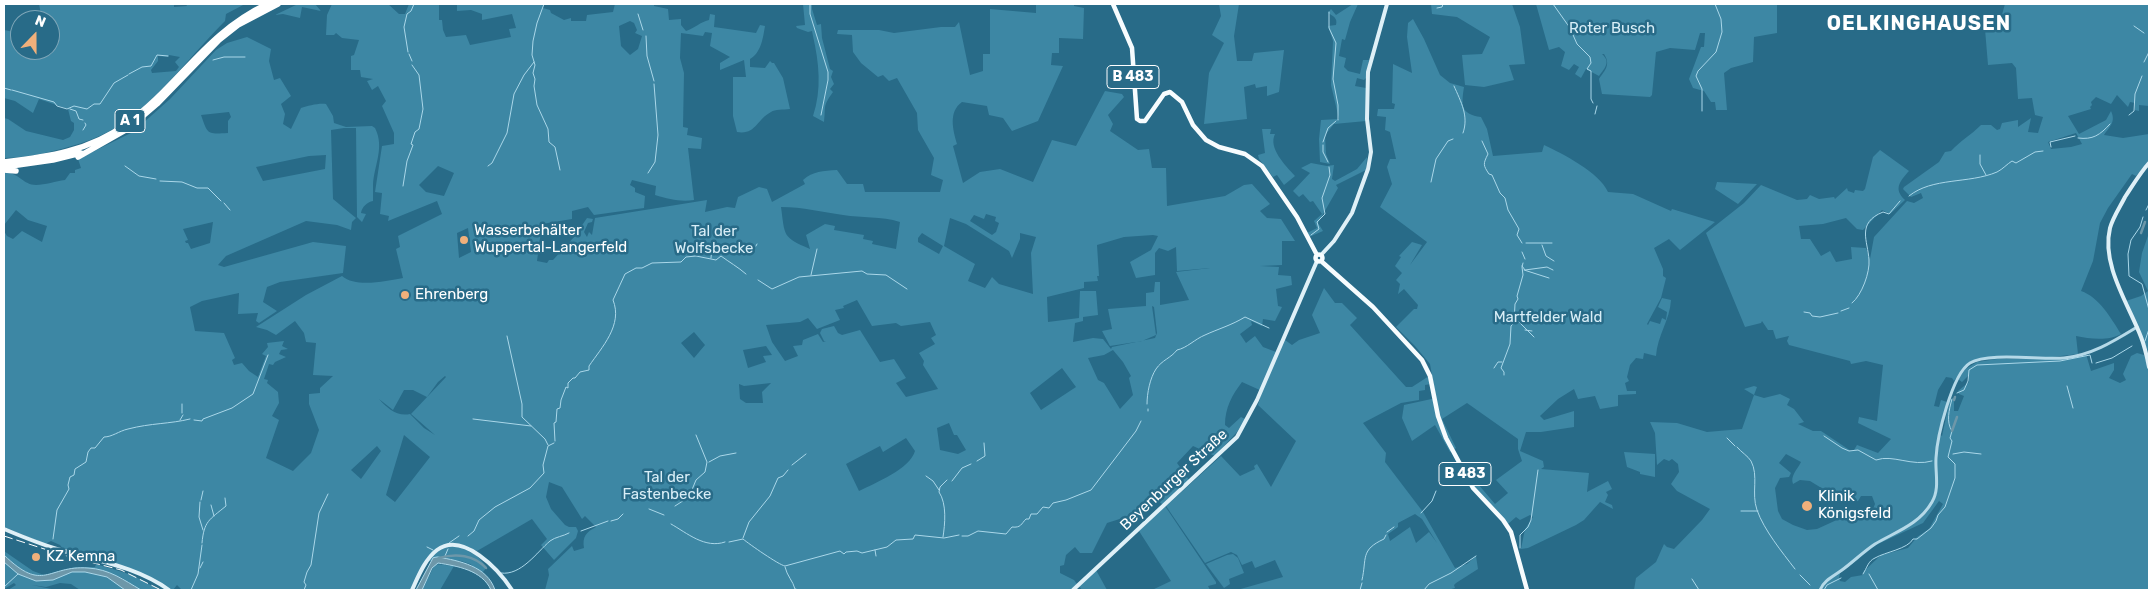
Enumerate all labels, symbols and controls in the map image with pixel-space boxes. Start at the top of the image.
north arrow [10,10,60,60]
text: N [33,12,48,31]
district label: OELKINGHAUSEN [1825,12,2013,36]
park label: Roter Busch [1569,20,1655,38]
road number: B 483 [1107,66,1159,88]
road number: A 1 [115,110,145,132]
place label: Wasserbehälter Wuppertal-Langerfeld [474,222,627,257]
park label: Tal der Wolfsbecke [675,223,753,258]
marker: Wasserbehälter Wuppertal-Langerfeld [458,234,470,246]
place label: Ehrenberg [415,286,488,304]
marker: Ehrenberg [399,289,411,301]
park label: Martfelder Wald [1494,309,1602,327]
street label: Beyenburger Straße [1117,426,1231,534]
road number: B 483 [1439,462,1491,486]
park label: Tal der Fastenbecke [623,469,711,504]
place label: Klinik Königsfeld [1818,488,1891,523]
marker: Klinik Königsfeld [1800,499,1814,513]
place label: KZ Kemna [46,548,115,566]
marker: KZ Kemna [30,551,42,563]

